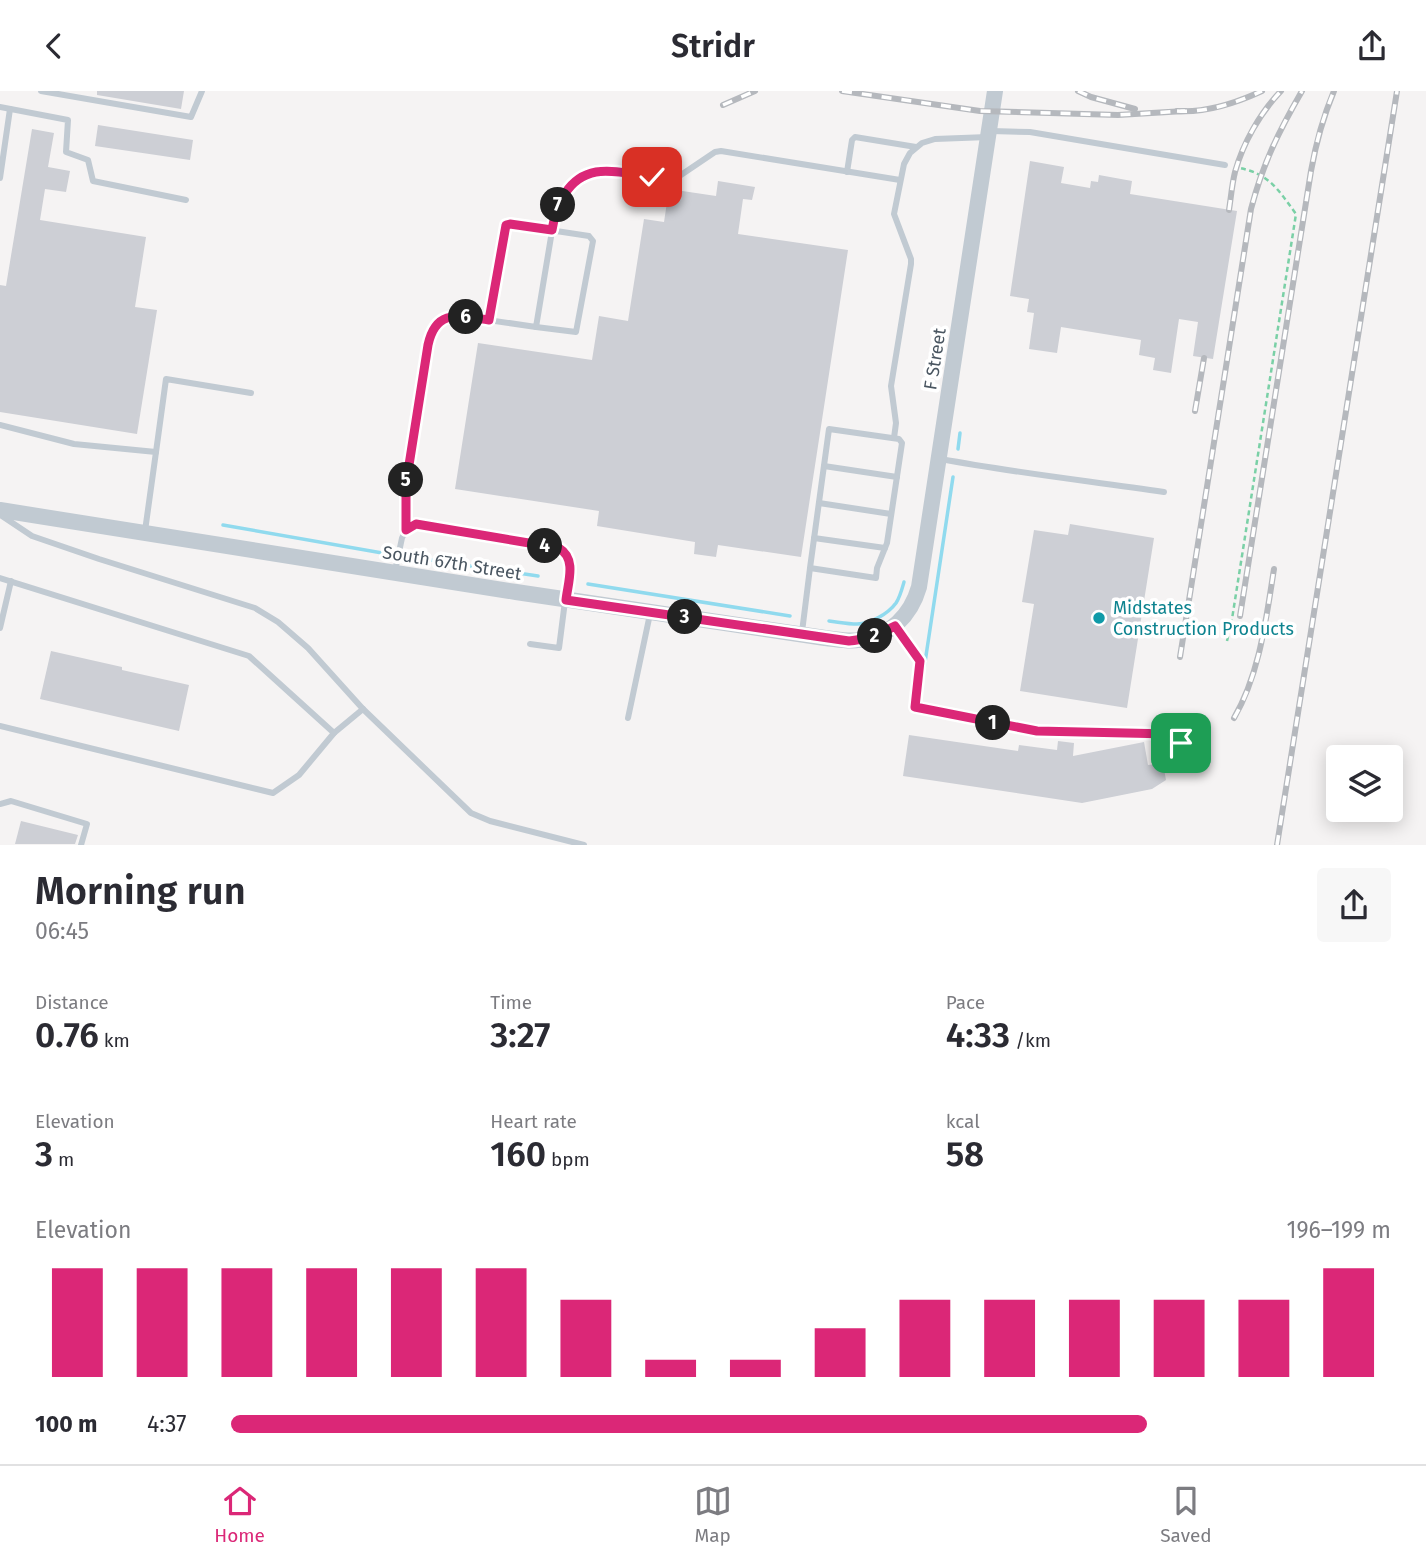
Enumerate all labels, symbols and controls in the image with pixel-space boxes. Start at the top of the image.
icon: back [35,27,73,65]
text: Stridr [671,27,755,65]
icon: share [1353,27,1391,65]
pin [622,147,682,207]
icon: check [633,158,671,196]
pin: 7 [540,187,576,223]
text: 7 [553,193,562,216]
pin: 6 [448,299,484,335]
text: 6 [460,305,471,328]
street label: F Street [919,326,951,392]
pin: 5 [388,463,424,497]
text: 5 [400,468,411,491]
pin: 4 [528,529,562,563]
text: 4 [539,534,550,557]
street label: South 67th Street [381,541,524,585]
place label: Midstates Construction Products [1113,597,1294,640]
pin: 3 [668,599,702,635]
text: 3 [680,605,689,628]
marker: Midstates Construction Products [1091,610,1107,626]
pin: 2 [858,619,892,653]
text: 2 [870,624,879,647]
pin: 1 [976,705,1010,741]
text: 1 [988,711,997,734]
pin [1151,713,1211,773]
icon: arrive [1162,724,1200,762]
map controls [1326,745,1403,822]
button: layers [1326,745,1403,822]
text: Morning run [35,868,246,914]
button: share [1317,868,1391,942]
text: 06:45 [35,917,89,945]
text: Distance [35,991,109,1014]
text: Time [490,991,532,1014]
text: Pace [946,991,985,1014]
text: 0.76 [35,1014,99,1056]
text: 3:27 [490,1014,551,1056]
text: 4:33 [946,1014,1010,1056]
text: km [99,1029,130,1052]
text: /km [1010,1029,1051,1052]
text: Elevation [35,1110,115,1133]
text: Heart rate [490,1110,577,1133]
text: kcal [946,1110,980,1133]
text: 3 [35,1133,53,1175]
text: 160 [490,1133,546,1175]
text: 58 [946,1133,984,1175]
text: m [53,1148,74,1171]
text: bpm [546,1148,590,1171]
text: Elevation [35,1216,131,1244]
text: 196–199 m [1286,1216,1391,1244]
text: 100 m [35,1410,97,1438]
text: 4:37 [147,1410,187,1438]
tab: Home [214,1482,265,1547]
tab: Map [694,1482,732,1547]
tab: Saved [1160,1482,1212,1547]

